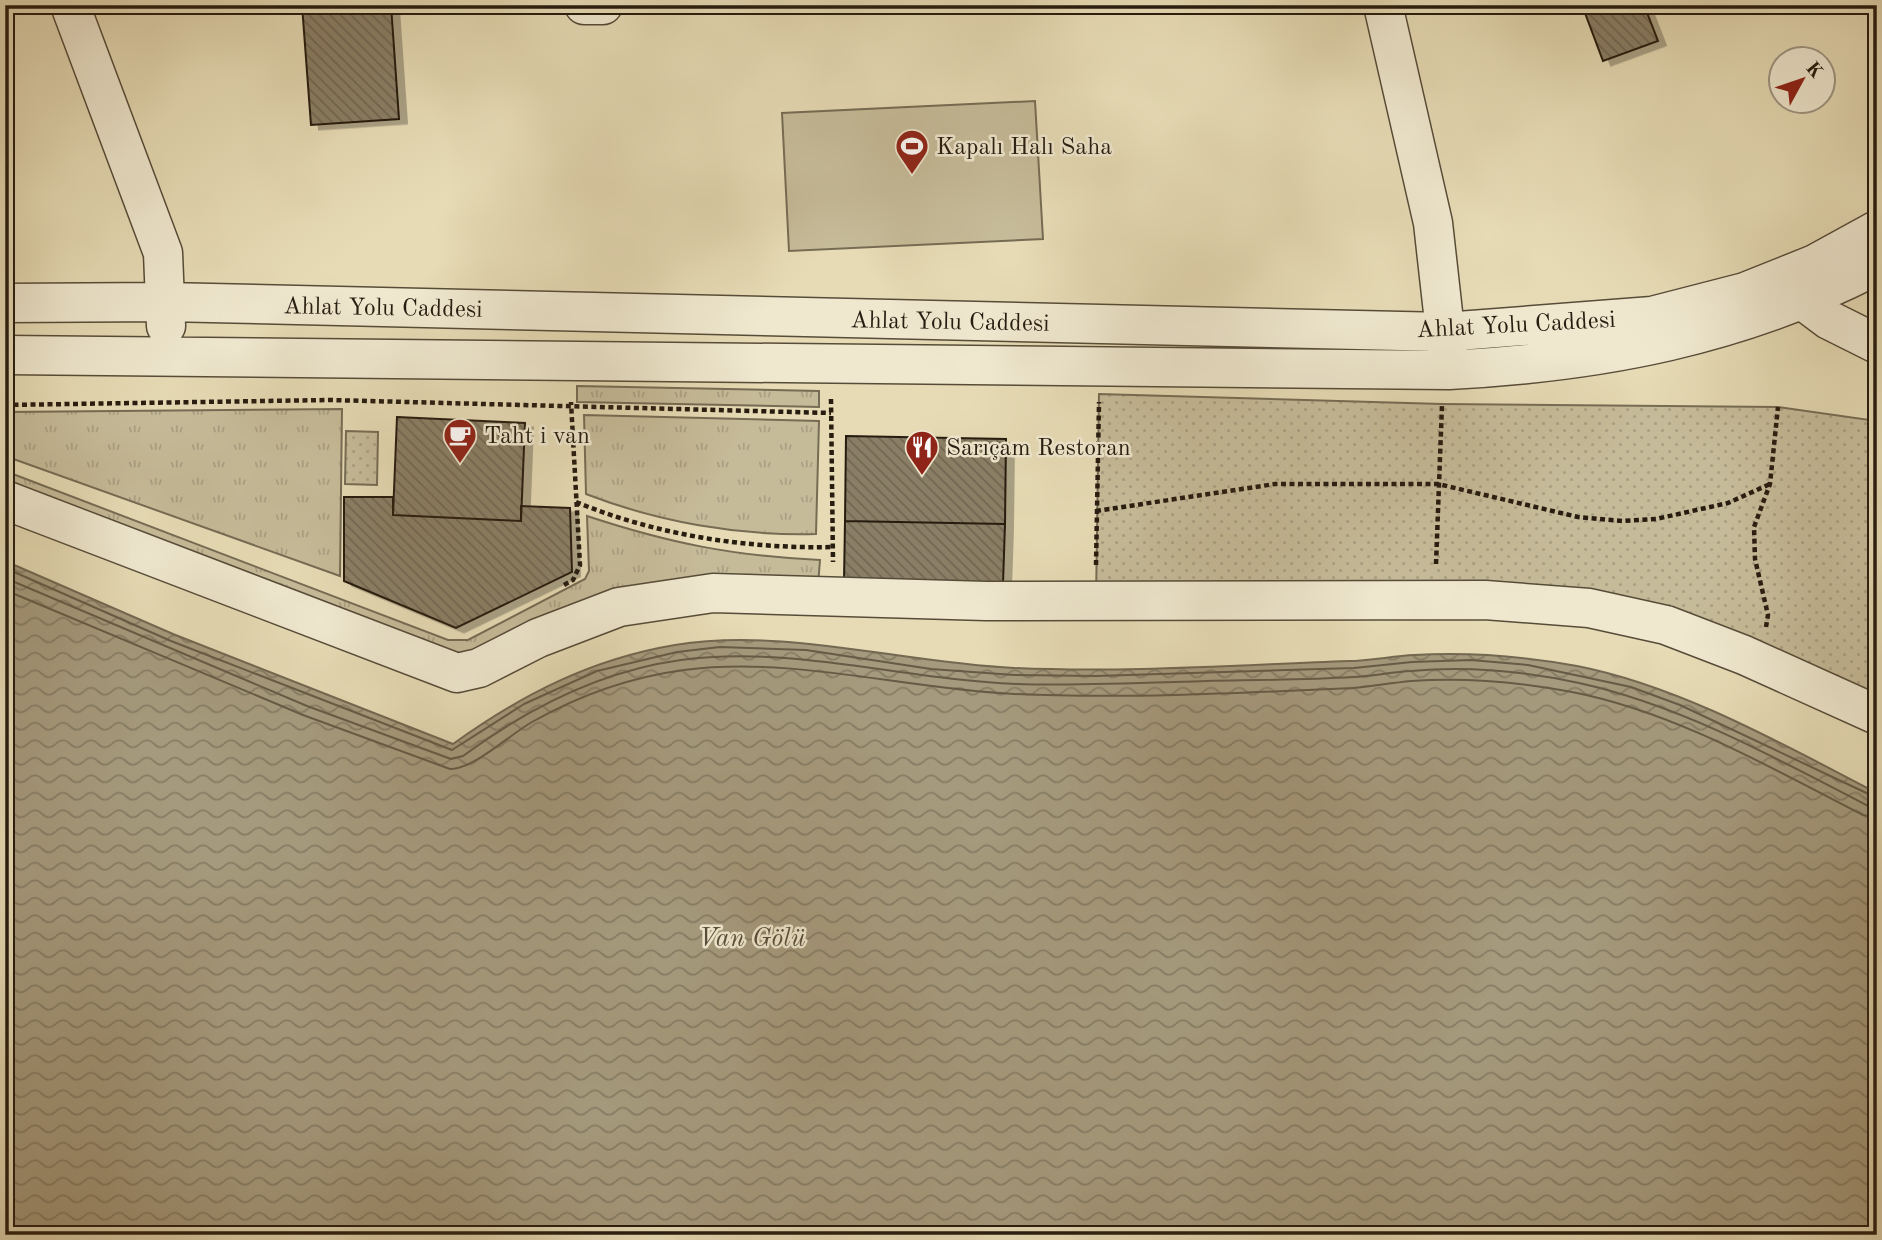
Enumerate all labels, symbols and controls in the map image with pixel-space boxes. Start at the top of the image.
north arrow [1766,46,1836,116]
text: K [1801,59,1825,83]
sports icon: Kapalı Halı Saha [893,127,931,176]
place label: Kapalı Halı Saha [936,136,1112,160]
street label: Ahlat Yolu Caddesi [283,295,483,323]
street label: Ahlat Yolu Caddesi [850,309,1050,337]
street label: Ahlat Yolu Caddesi [1416,309,1616,343]
cafe icon: Taht i van [441,416,479,465]
place label: Taht i van [484,425,590,449]
restaurant icon: Sarıçam Restoran [903,428,941,477]
place label: Sarıçam Restoran [946,437,1131,461]
water label: Van Gölü [698,926,806,952]

